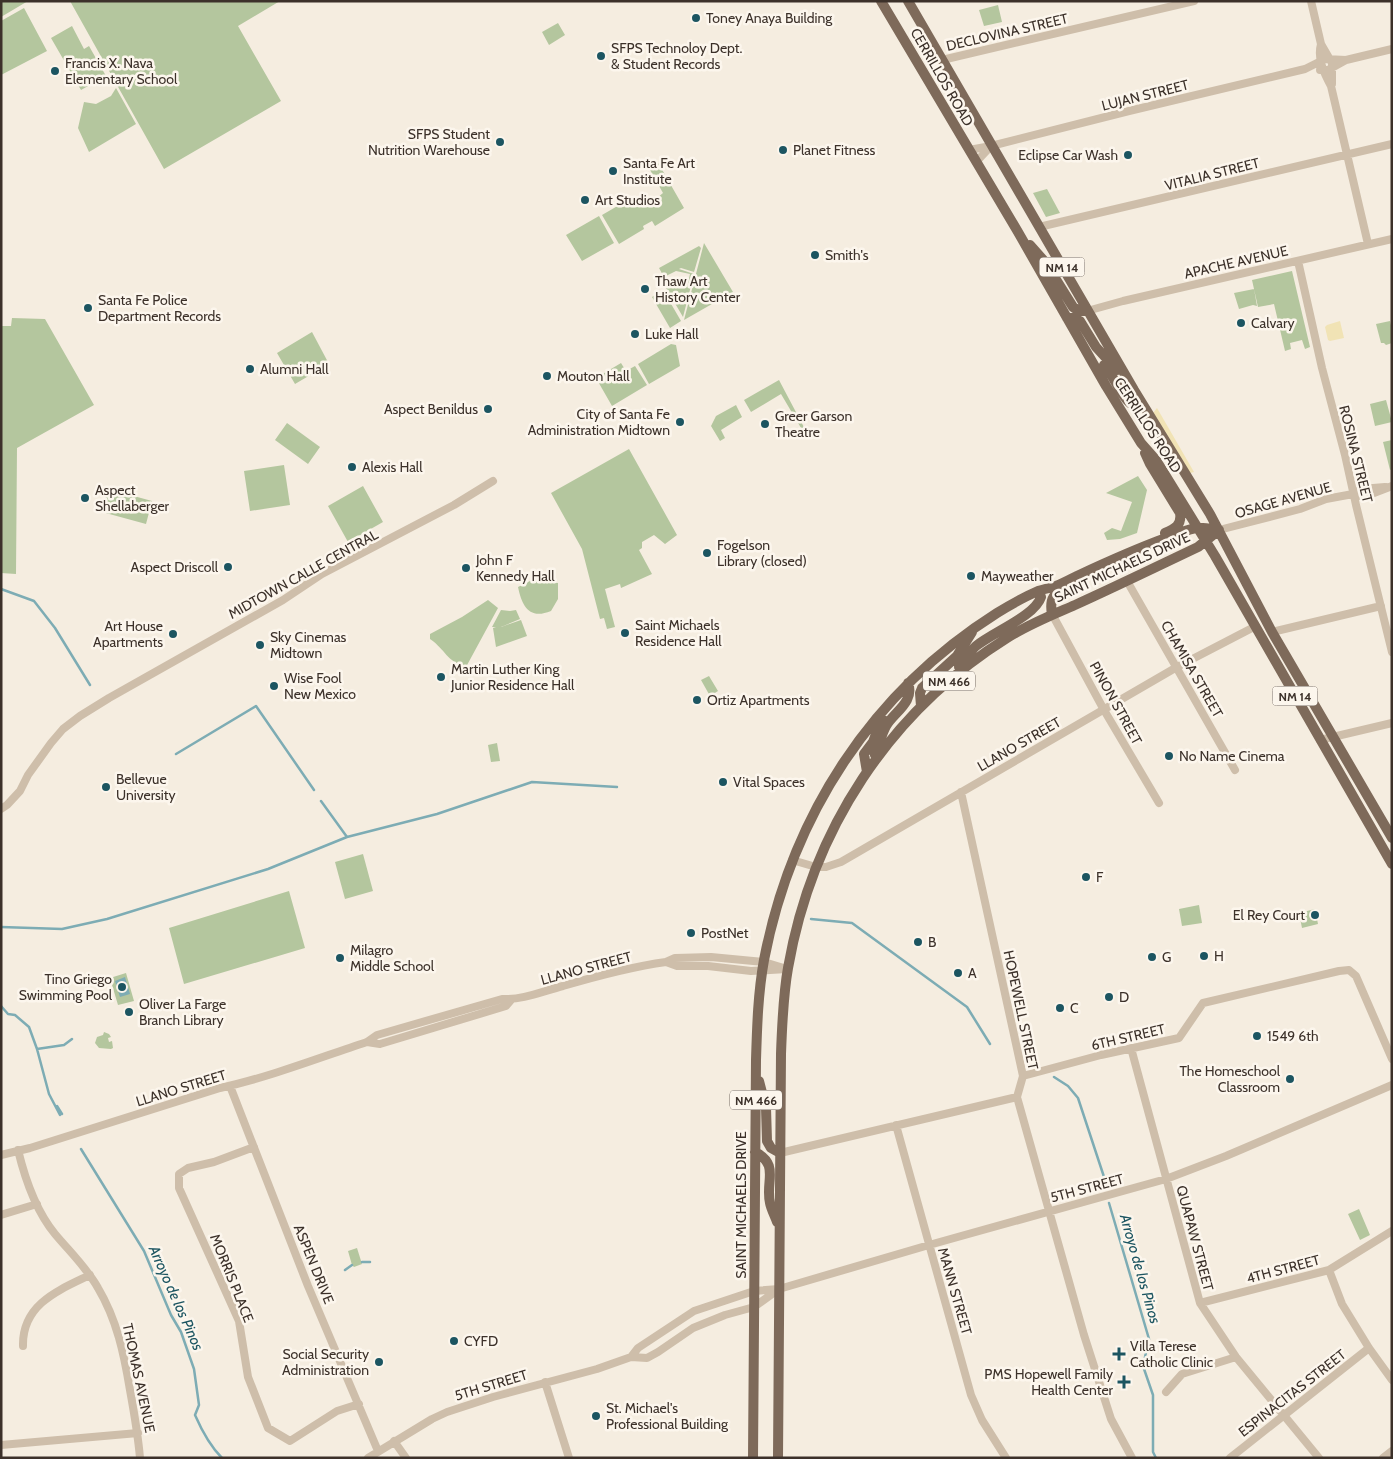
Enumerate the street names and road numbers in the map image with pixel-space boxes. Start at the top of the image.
street label: DECLOVINA STREET [944,9,1070,55]
street label: CERRILLOS ROAD [907,25,977,129]
street label: LUJAN STREET [1100,75,1191,115]
street label: VITALIA STREET [1163,153,1262,194]
street label: APACHE AVENUE [1182,241,1290,283]
road number: NM 14 [1040,258,1084,276]
street label: CERRILLOS ROAD [1110,374,1186,476]
street label: ROSINA STREET [1335,403,1377,505]
street label: OSAGE AVENUE [1233,478,1334,522]
street label: MIDTOWN CALLE CENTRAL [225,525,381,623]
street label: SAINT MICHAELS DRIVE [1051,528,1193,606]
street label: CHAMISA STREET [1157,617,1227,721]
street label: PINON STREET [1086,658,1146,748]
road number: NM 466 [923,671,975,690]
road number: NM 14 [1272,686,1318,706]
street label: LLANO STREET [974,713,1064,775]
street label: LLANO STREET [539,947,634,989]
street label: HOPEWELL STREET [1000,949,1043,1072]
street label: 6TH STREET [1089,1020,1167,1054]
street label: LLANO STREET [134,1066,229,1110]
road number: NM 466 [730,1090,782,1110]
street label: SAINT MICHAELS DRIVE [732,1131,750,1279]
street label: 5TH STREET [1048,1169,1126,1206]
street label: QUAPAW STREET [1172,1183,1218,1293]
street label: ASPEN DRIVE [290,1222,338,1307]
street label: MORRIS PLACE [206,1231,258,1325]
street label: MANN STREET [934,1245,976,1337]
street label: 4TH STREET [1244,1250,1322,1287]
street label: THOMAS AVENUE [119,1322,159,1435]
street label: ESPINACITAS STREET [1235,1345,1350,1441]
street label: 5TH STREET [452,1365,530,1405]

